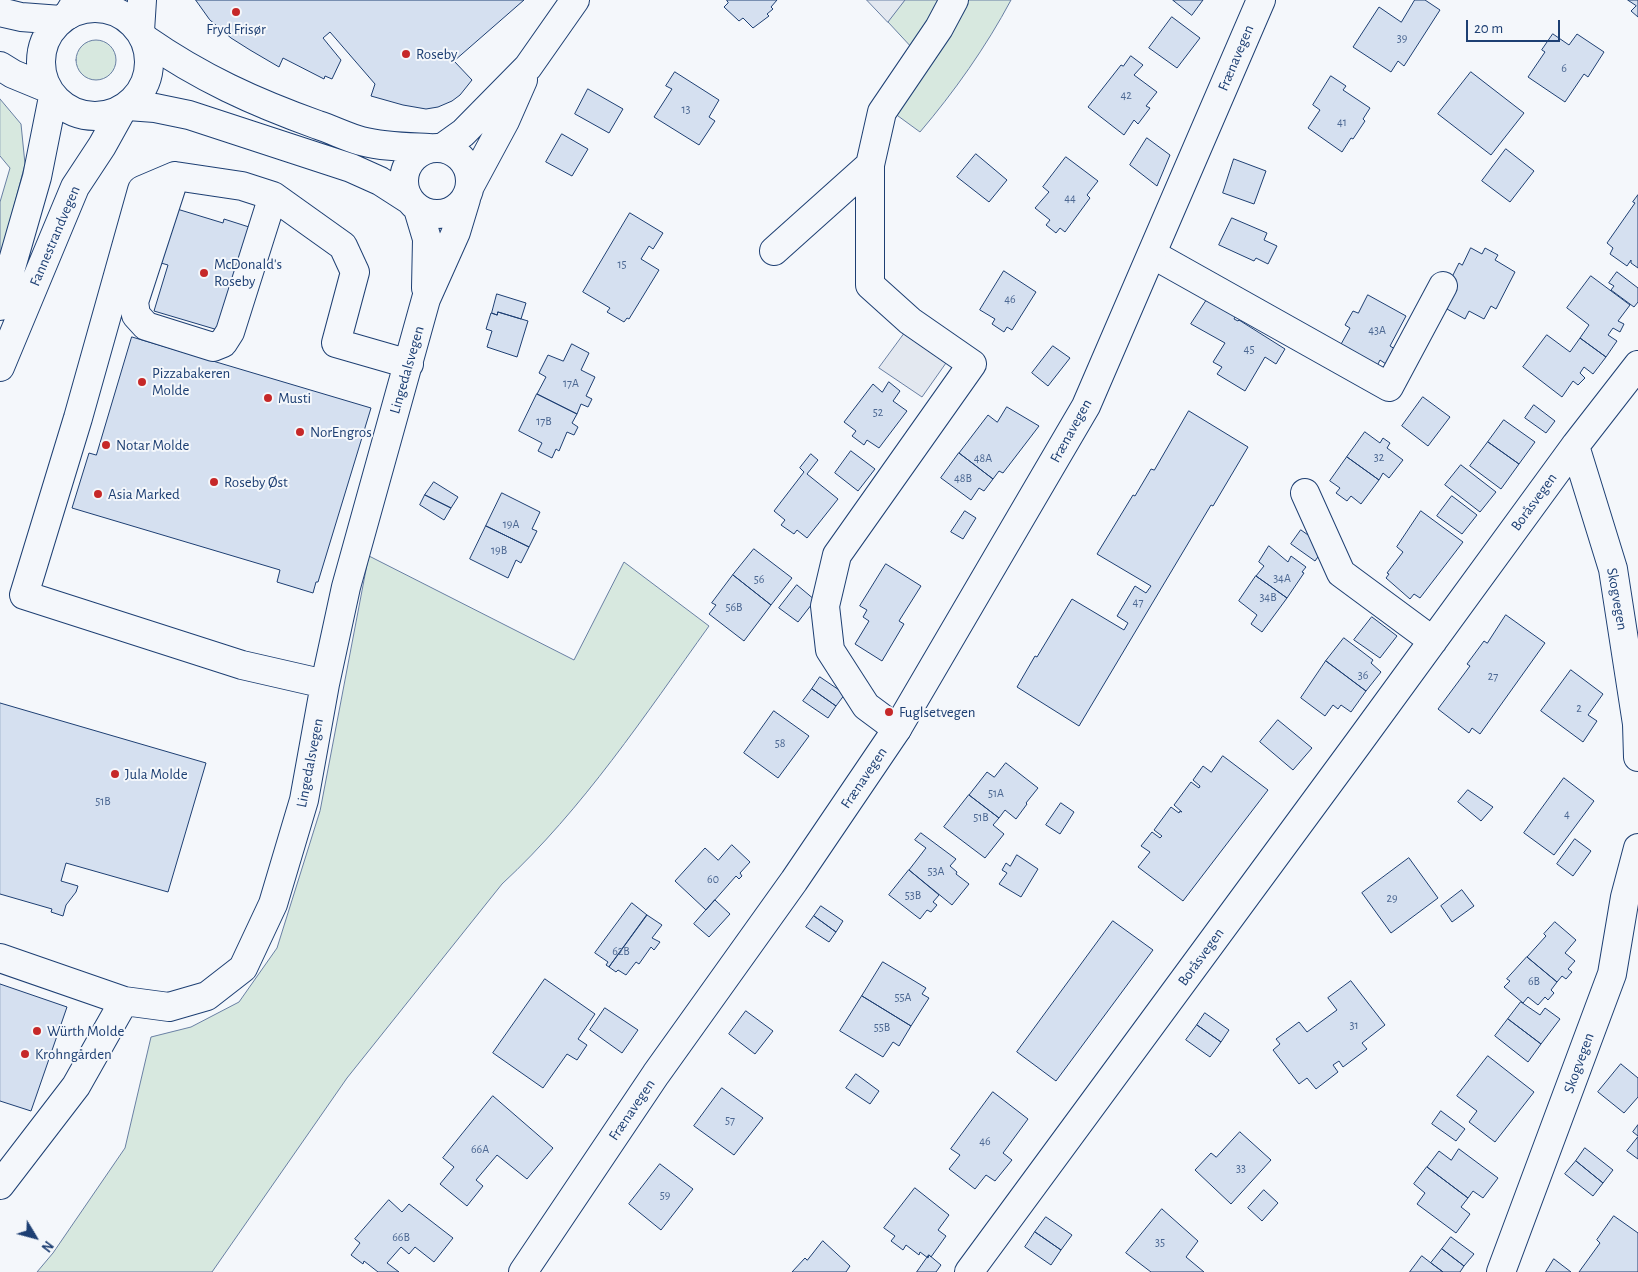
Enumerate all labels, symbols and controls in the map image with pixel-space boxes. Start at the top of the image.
marker: Fryd Frisør [230,6,242,18]
scale bar [1468,10,1562,42]
place label: Fryd Frisør [206,20,266,38]
text: 20 m [1474,21,1503,36]
street label: Frænavegen [1214,22,1258,94]
house number: 39 [1397,31,1407,45]
place label: Roseby [416,45,458,63]
marker: Roseby [400,48,412,60]
house number: 6 [1561,61,1567,75]
house number: 42 [1120,88,1132,102]
house number: 13 [681,102,691,116]
house number: 41 [1337,115,1347,129]
street label: Fannestrandvegen [26,183,84,289]
house number: 44 [1064,191,1076,205]
place label: McDonald's Roseby [214,255,282,290]
house number: 15 [617,257,627,271]
marker: McDonald's Roseby [198,267,210,279]
house number: 46 [1004,292,1016,306]
house number: 43A [1368,323,1386,337]
street label: Lingedalsvegen [386,324,428,416]
house number: 45 [1244,342,1254,356]
place label: Pizzabakeren Molde [152,364,230,399]
marker: Pizzabakeren Molde [136,376,148,388]
house number: 17A [563,376,579,390]
place label: Musti [278,389,311,407]
marker: Musti [262,392,274,404]
street label: Frænavegen [1046,396,1096,466]
house number: 52 [873,405,883,419]
house number: 17B [536,414,552,428]
place label: NorEngros [310,423,372,441]
marker: NorEngros [294,426,306,438]
place label: Notar Molde [116,436,189,454]
marker: Notar Molde [100,439,112,451]
house number: 32 [1374,450,1384,464]
house number: 48A [974,451,992,465]
street label: Boråsvegen [1507,470,1561,534]
house number: 48B [954,471,972,485]
place label: Roseby Øst [224,473,288,491]
marker: Roseby Øst [208,476,220,488]
place label: Asia Marked [108,485,180,503]
marker: Asia Marked [92,488,104,500]
house number: 19A [503,517,519,531]
house number: 19B [491,543,507,557]
street label: Skogvegen [1603,566,1631,632]
house number: 34A [1273,571,1291,585]
house number: 56 [754,572,764,586]
house number: 34B [1259,590,1277,604]
house number: 47 [1133,595,1143,609]
house number: 56B [725,600,743,614]
house number: 36 [1358,668,1368,682]
house number: 27 [1488,669,1498,683]
house number: 2 [1576,701,1582,715]
place label: Fuglsetvegen [899,703,976,721]
marker: Fuglsetvegen [883,706,895,718]
street label: Lingedalsvegen [293,717,327,809]
house number: 58 [775,736,785,750]
street label: Frænavegen [837,744,891,812]
place label: Jula Molde [125,765,188,783]
marker: Jula Molde [109,768,121,780]
house number: 51A [988,786,1004,800]
house number: 51B [95,794,111,808]
house number: 4 [1564,807,1570,821]
house number: 51B [973,810,989,824]
house number: 53A [928,864,944,878]
house number: 60 [707,872,719,886]
house number: 53B [905,888,921,902]
house number: 29 [1386,891,1398,905]
street label: Boråsvegen [1174,925,1228,989]
house number: 62B [612,944,630,958]
house number: 6B [1528,974,1540,988]
house number: 55A [895,990,911,1004]
house number: 31 [1349,1018,1359,1032]
house number: 55B [874,1020,890,1034]
place label: Würth Molde [47,1022,124,1040]
marker: Würth Molde [31,1025,43,1037]
street label: Skogvegen [1560,1030,1598,1096]
place label: Krohngården [35,1045,112,1063]
marker: Krohngården [19,1048,31,1060]
street label: Frænavegen [605,1076,659,1144]
house number: 57 [725,1113,735,1127]
house number: 46 [979,1134,991,1148]
house number: 66A [471,1142,489,1156]
house number: 33 [1236,1161,1246,1175]
house number: 59 [660,1188,670,1202]
north arrow [10,1212,60,1262]
house number: 66B [392,1230,410,1244]
house number: 35 [1155,1235,1165,1249]
text: N [38,1238,56,1254]

